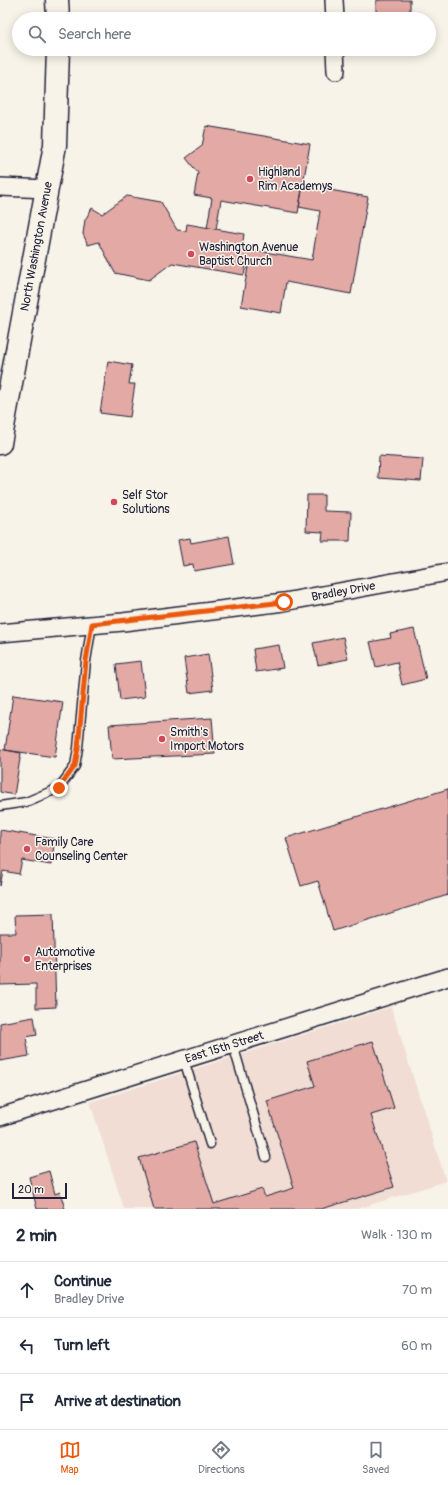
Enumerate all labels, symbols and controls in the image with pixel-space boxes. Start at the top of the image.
search box [12,12,436,56]
icon: search [26,23,48,45]
text: Search here [58,25,131,44]
place label: Highland Rim Academys [258,165,333,194]
marker: Highland Rim Academys [245,174,255,184]
street label: North Washington Avenue [17,180,56,312]
place label: Washington Avenue Baptist Church [199,240,298,269]
marker: Washington Avenue Baptist Church [186,249,196,259]
place label: Self Stor Solutions [122,488,170,517]
marker: Self Stor Solutions [109,497,119,507]
street label: Bradley Drive [310,578,377,605]
route start [275,593,293,611]
place label: Smith's Import Motors [170,725,245,754]
marker: Smith's Import Motors [157,734,167,744]
route end [50,779,68,797]
place label: Family Care Counseling Center [35,835,129,864]
marker: Family Care Counseling Center [22,844,32,854]
place label: Automotive Enterprises [35,945,95,974]
marker: Automotive Enterprises [22,954,32,964]
street label: East 15th Street [183,1028,266,1067]
scale bar [12,1181,67,1200]
text: 20 m [18,1183,44,1196]
text: 2 min [16,1225,57,1246]
text: Walk · 130 m [361,1227,432,1243]
text: Continue [54,1272,112,1291]
icon: ahead [16,1279,38,1301]
text: 70 m [402,1282,432,1298]
text: Bradley Drive [54,1291,124,1307]
icon: left [16,1335,38,1357]
text: Turn left [54,1336,110,1355]
text: 60 m [401,1338,432,1354]
icon: arrive [16,1391,38,1413]
text: Arrive at destination [54,1392,181,1411]
tab: Map [59,1439,81,1476]
tab: Directions [198,1439,245,1476]
tab: Saved [362,1439,389,1476]

